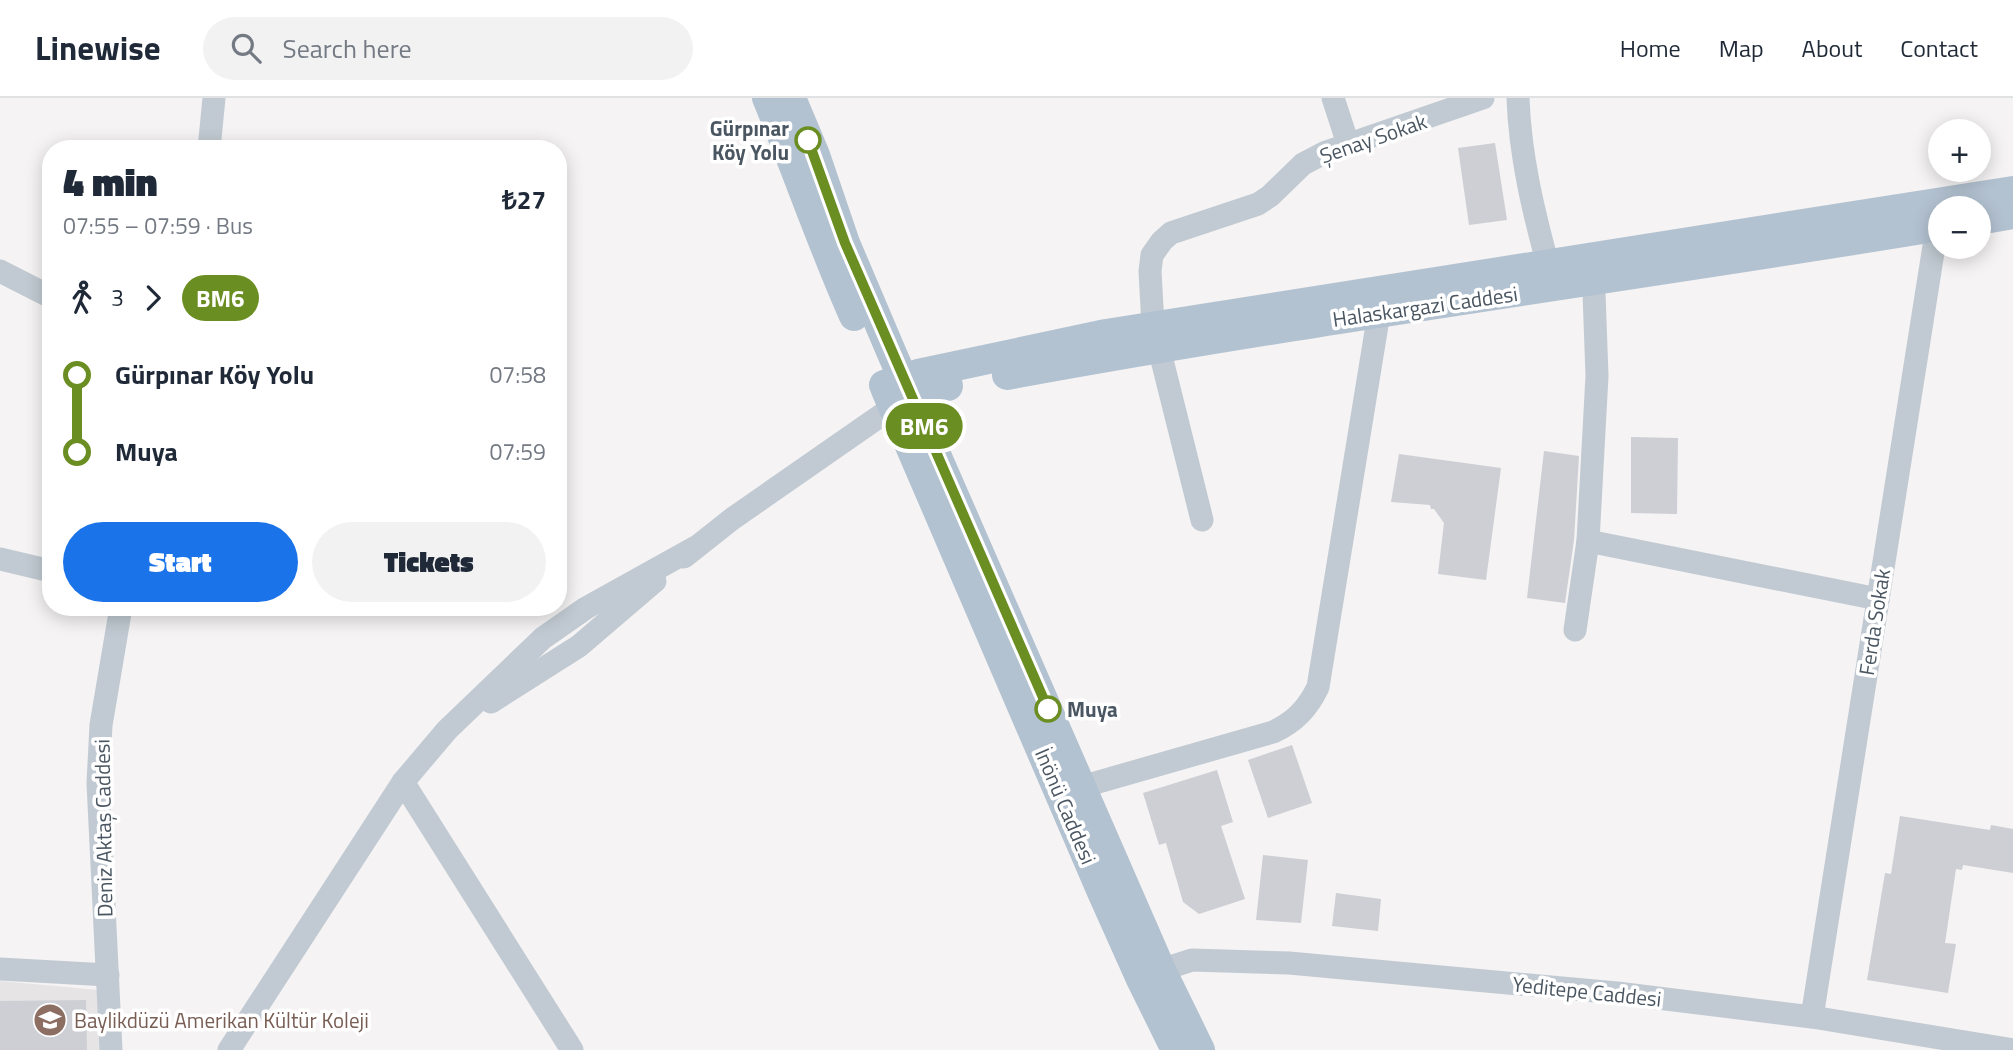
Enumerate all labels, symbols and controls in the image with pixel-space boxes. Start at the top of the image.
search box [203,17,693,80]
text: Linewise [35,23,161,73]
icon: search [227,29,265,67]
text: Search here [283,29,412,68]
text: Home [1620,30,1681,66]
text: Map [1719,30,1764,66]
text: About [1802,30,1862,66]
text: Contact [1900,30,1978,66]
street label: Şenay Sokak [1315,105,1431,171]
place label: Gürpınar Köy Yolu [710,112,789,168]
map controls [1928,119,1991,259]
button: + [1928,119,1991,182]
marker: Gürpınar Köy Yolu [795,127,821,153]
text: 4 min [63,153,157,211]
text: ₺27 [502,180,546,219]
button: − [1928,196,1991,259]
text: 07:55 – 07:59 · Bus [63,208,253,243]
street label: Halaskargazi Caddesi [1330,277,1520,335]
icon: walk [63,279,101,317]
icon: forward [134,279,172,317]
text: 3 [111,280,124,315]
text: BM6 [196,280,245,316]
text: Gürpınar Köy Yolu [115,355,314,394]
text: 07:58 [489,357,546,392]
line badge: BM6 [884,403,964,449]
text: BM6 [900,408,948,444]
text: Muya [115,432,178,471]
text: 07:59 [489,434,546,469]
button: Start [63,522,298,602]
button: Tickets [312,522,546,602]
street label: Ferda Sokak [1850,566,1898,678]
place label: Muya [1067,693,1118,725]
marker: Muya [1035,696,1061,722]
street label: Deniz Aktaş Caddesi [85,739,121,917]
street label: İnönü Caddesi [1027,743,1105,869]
street label: Yeditepe Caddesi [1511,967,1663,1015]
school or university icon: Baylikdüzü Amerikan Kültür Koleji [31,1001,69,1039]
place label: Baylikdüzü Amerikan Kültür Koleji [74,1004,369,1036]

